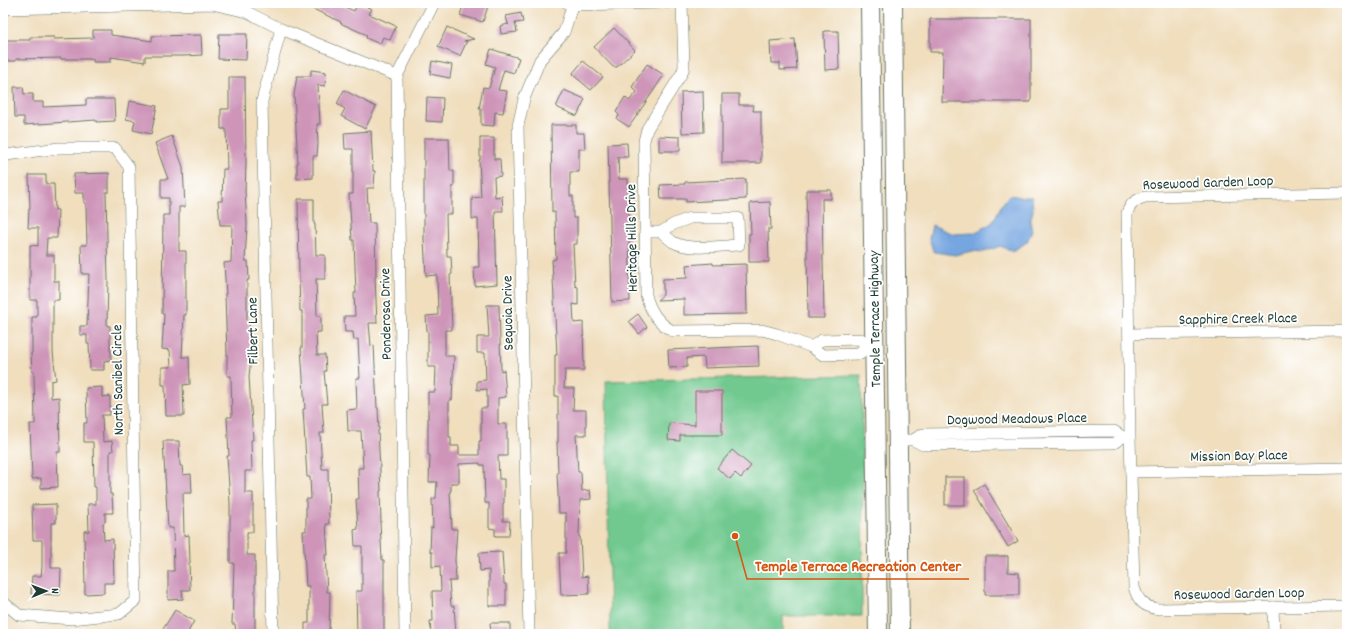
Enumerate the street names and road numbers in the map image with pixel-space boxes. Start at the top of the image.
street label: Rosewood Garden Loop [1142,171,1274,197]
street label: Heritage Hills Drive [621,183,645,292]
street label: Temple Terrace Highway [864,249,888,388]
street label: Ponderosa Drive [375,267,399,360]
street label: Sequoia Drive [497,275,521,351]
street label: Filbert Lane [242,297,266,365]
street label: Sapphire Creek Place [1179,308,1298,332]
street label: North Sanibel Circle [107,324,131,436]
street label: Dogwood Meadows Place [947,408,1088,432]
street label: Mission Bay Place [1190,445,1288,469]
street label: Rosewood Garden Loop [1173,583,1305,607]

